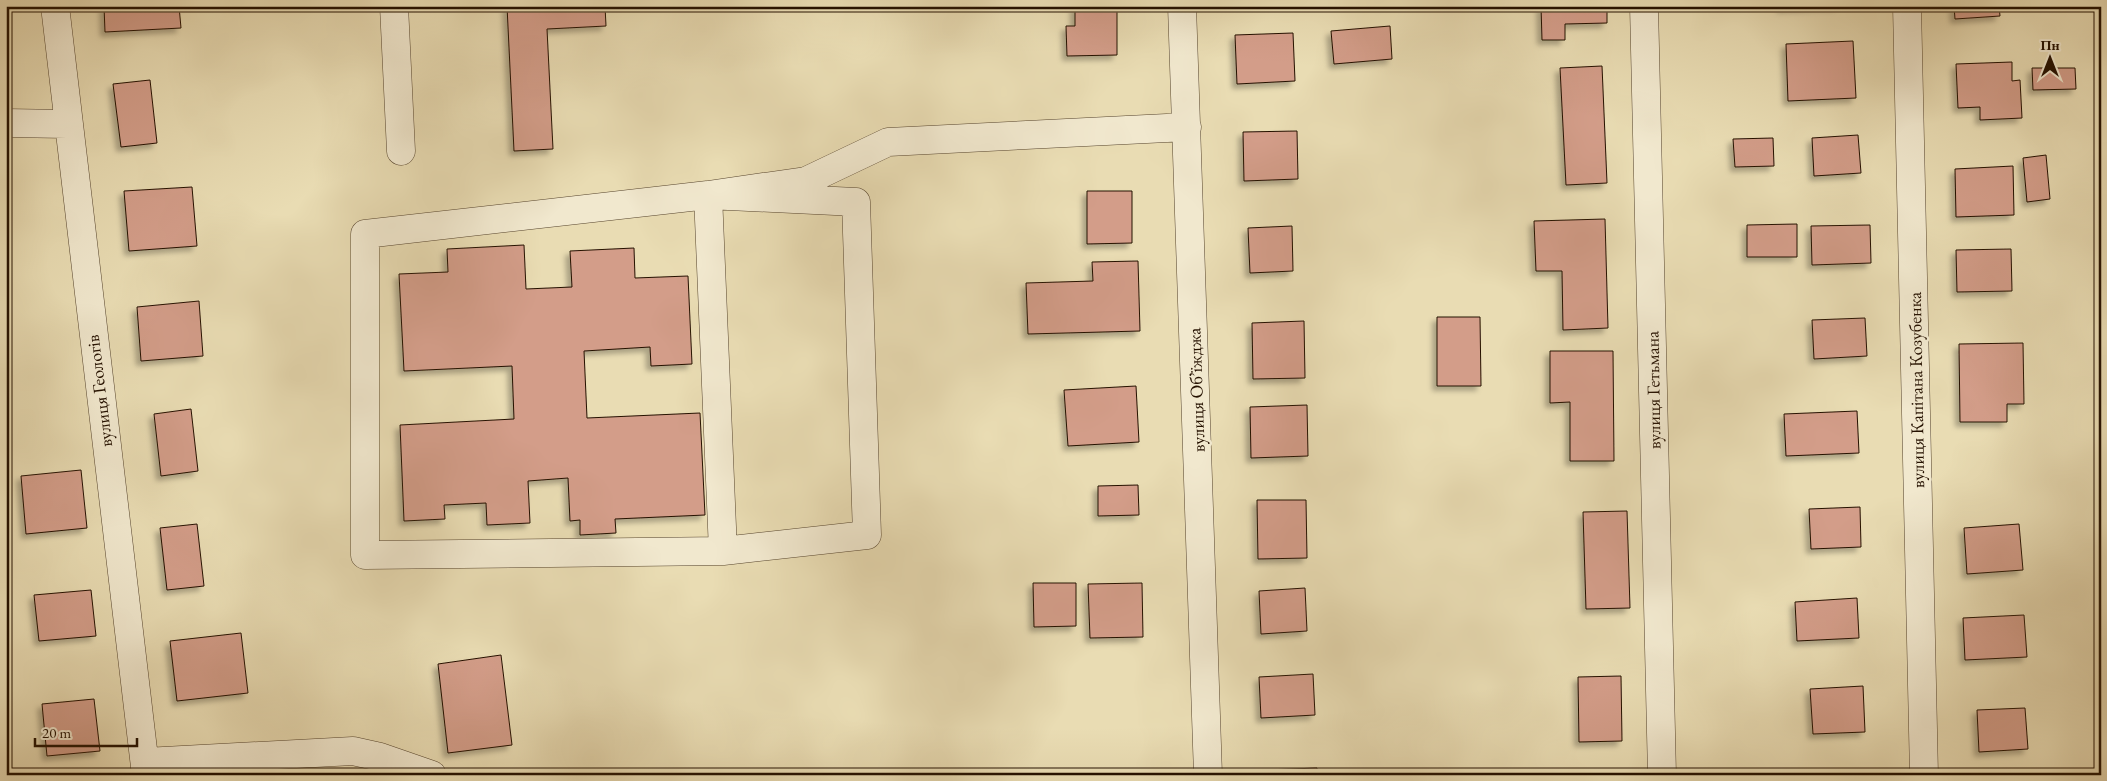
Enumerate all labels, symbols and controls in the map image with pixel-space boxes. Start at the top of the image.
north arrow [2024,32,2074,82]
text: Пн [2040,36,2060,54]
street label: вулиця Капітана Козубенка [1903,291,1929,488]
street label: вулиця Обʼїжджа [1182,327,1210,453]
street label: вулиця Гетьмана [1640,330,1666,449]
street label: вулиця Геологів [81,333,117,448]
scale bar [35,716,138,748]
text: 20 m [42,723,71,742]

